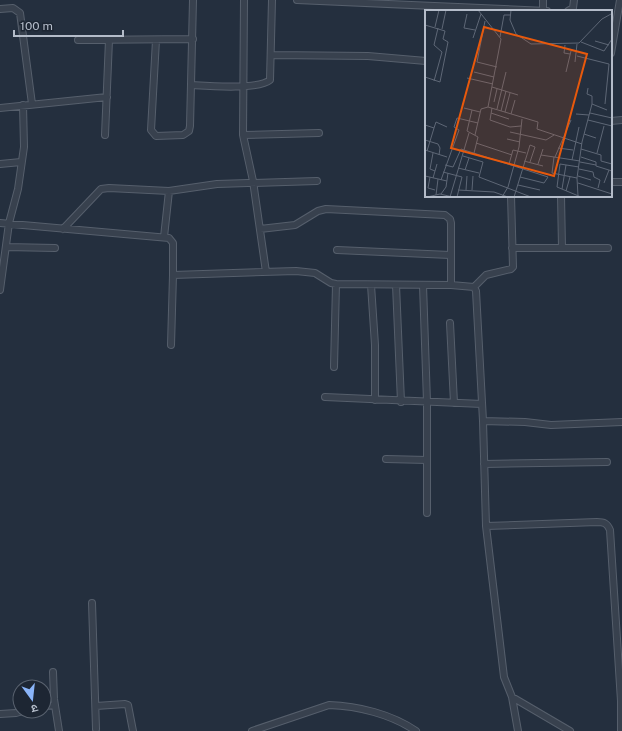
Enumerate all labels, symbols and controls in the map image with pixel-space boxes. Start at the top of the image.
inset map [425,10,612,197]
scale bar [14,12,123,38]
text: 100 m [20,19,53,33]
north arrow [12,679,52,719]
text: उ [29,702,39,715]

